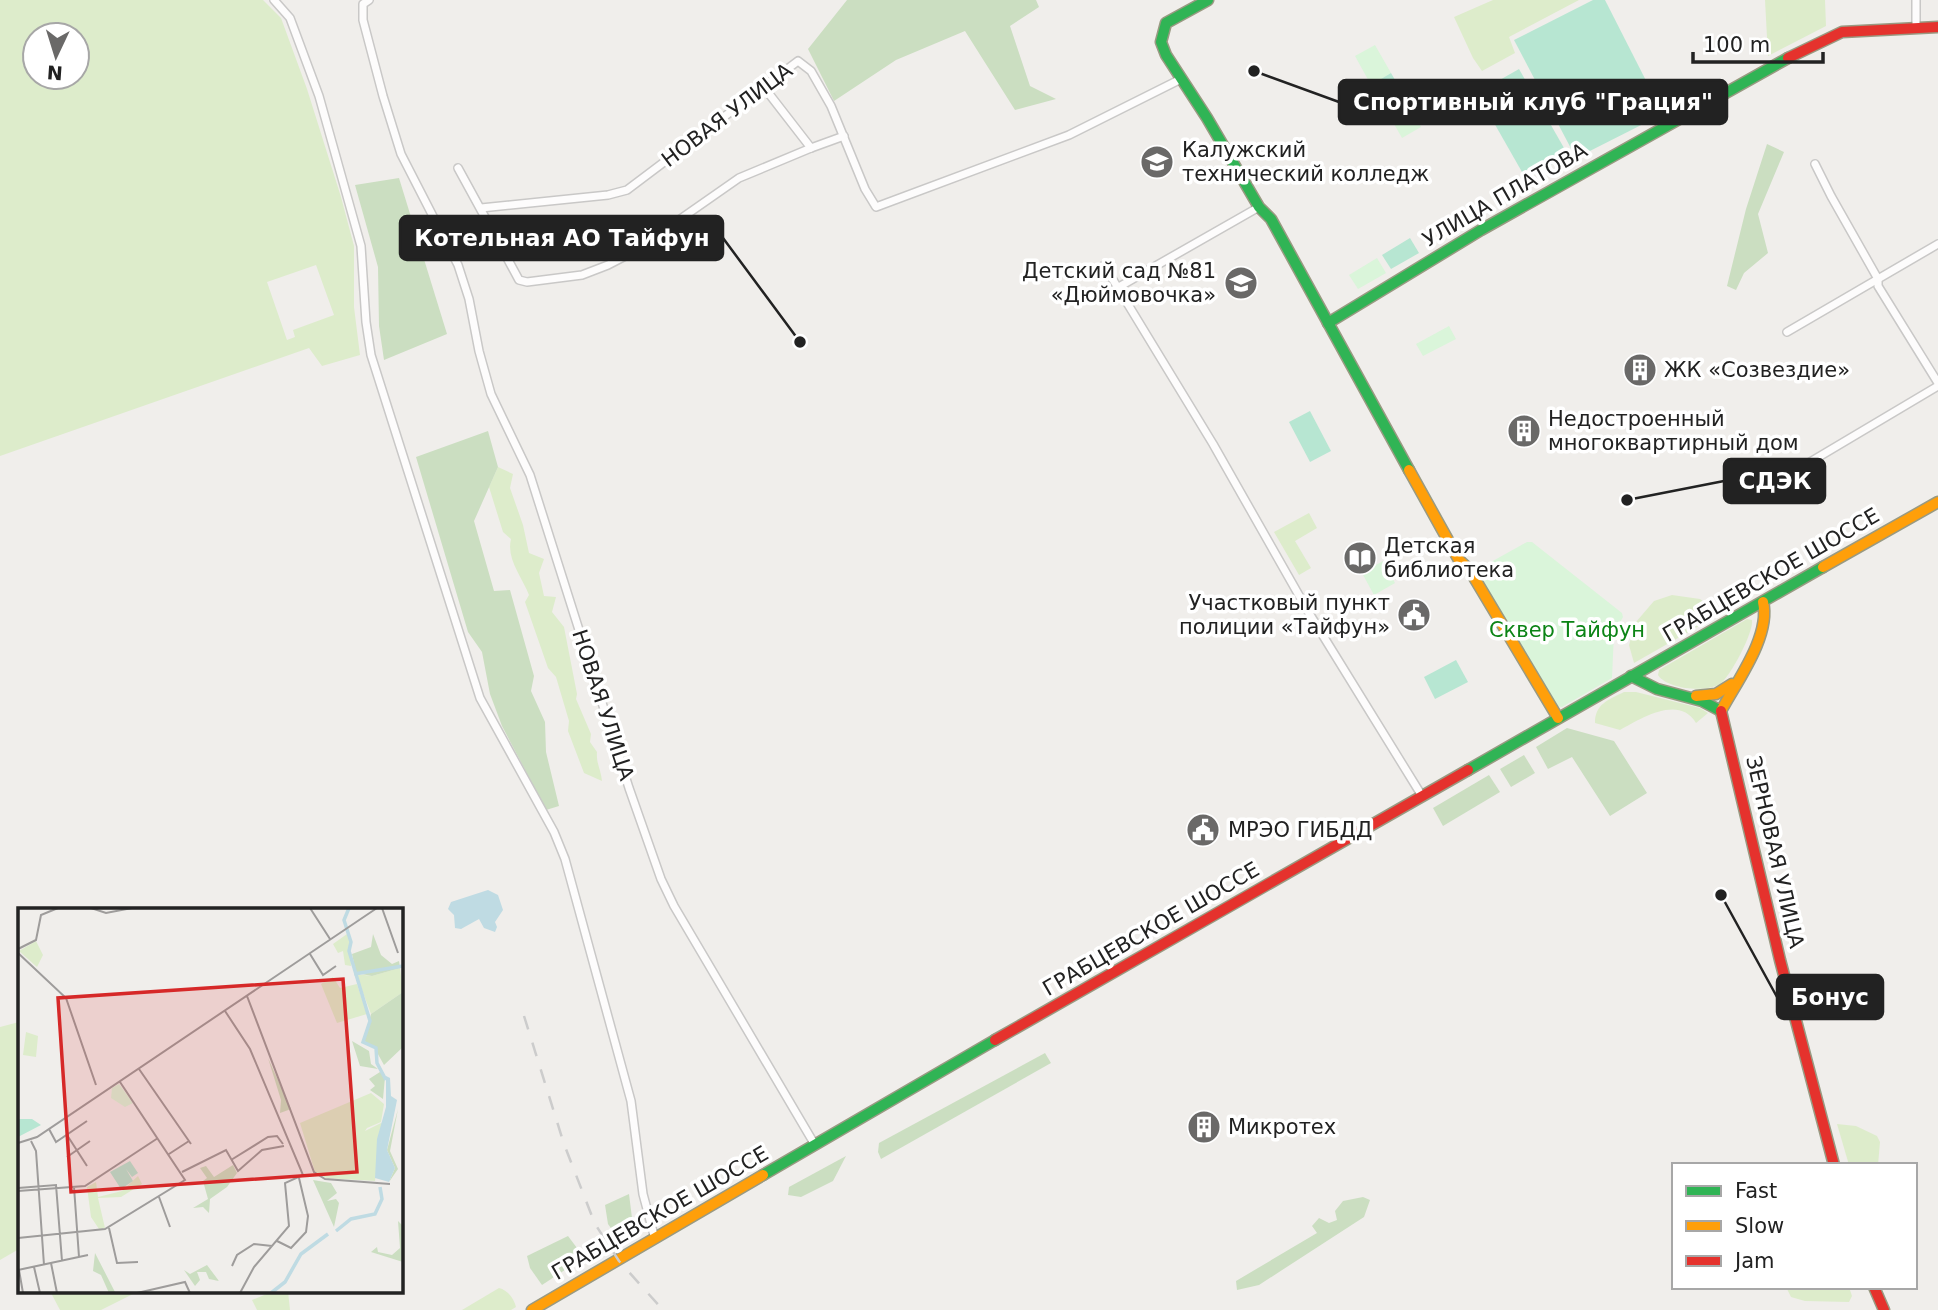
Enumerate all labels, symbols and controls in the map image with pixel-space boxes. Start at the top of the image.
north arrow [21,21,91,91]
scale bar [1693,21,1822,65]
text: 100 m [1703,33,1770,57]
street label: НОВАЯ УЛИЦА [657,58,798,172]
text: N [46,61,64,84]
callout: Спортивный клуб "Грация" [1339,80,1727,124]
text: Спортивный клуб "Грация" [1353,89,1713,115]
place label: Калужский технический колледж [1182,138,1429,186]
street label: УЛИЦА ПЛАТОВА [1419,138,1592,252]
school or university icon: Калужский технический колледж [1138,143,1176,181]
callout: Котельная АО Тайфун [400,216,723,260]
text: Котельная АО Тайфун [414,225,710,251]
place label: Детский сад №81 «Дюймовочка» [1022,259,1216,307]
school or university icon: Детский сад №81 «Дюймовочка» [1222,264,1260,302]
building icon: ЖК «Созвездие» [1621,351,1659,389]
place label: ЖК «Созвездие» [1664,358,1850,382]
place label: Недостроенный многоквартирный дом [1548,407,1799,455]
building icon: Недостроенный многоквартирный дом [1505,412,1543,450]
callout: СДЭК [1724,459,1825,503]
text: СДЭК [1738,468,1812,494]
street label: ГРАБЦЕВСКОЕ ШОССЕ [1659,503,1883,647]
place label: Детская библиотека [1384,534,1514,582]
library icon: Детская библиотека [1341,539,1379,577]
place label: Участковый пункт полиции «Тайфун» [1179,591,1390,639]
public building icon: Участковый пункт полиции «Тайфун» [1395,596,1433,634]
park label: Сквер Тайфун [1489,618,1645,642]
street label: НОВАЯ УЛИЦА [567,626,639,784]
street label: ЗЕРНОВАЯ УЛИЦА [1741,753,1809,951]
public building icon: МРЭО ГИБДД [1184,811,1222,849]
place label: МРЭО ГИБДД [1228,818,1372,842]
street label: ГРАБЦЕВСКОЕ ШОССЕ [1039,857,1263,1001]
inset map [18,908,402,1292]
callout: Бонус [1777,975,1883,1019]
text: Бонус [1791,984,1869,1010]
building icon: Микротех [1185,1108,1223,1146]
place label: Микротех [1228,1115,1336,1139]
street label: ГРАБЦЕВСКОЕ ШОССЕ [548,1141,772,1285]
legend [1672,1163,1917,1289]
text: Fast [1735,1179,1777,1203]
text: Slow [1735,1214,1784,1238]
text: Jam [1733,1249,1775,1273]

